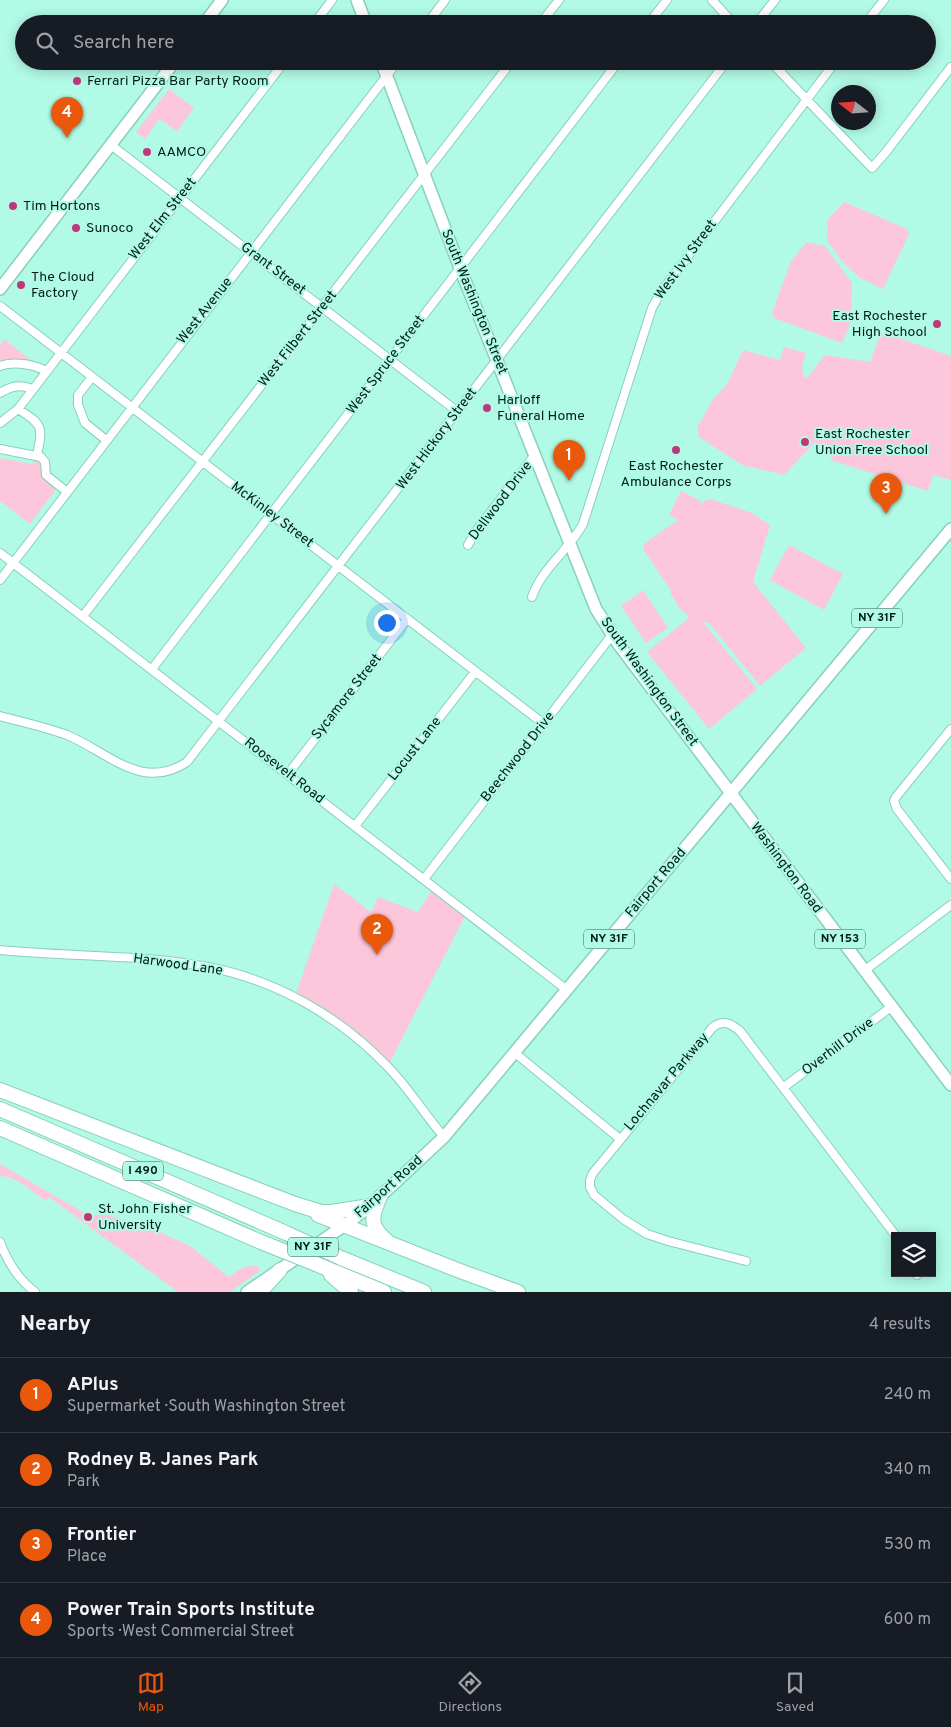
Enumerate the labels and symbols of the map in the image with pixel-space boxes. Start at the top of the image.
place label: Ferrari Pizza Bar Party Room [87,73,269,90]
marker: Ferrari Pizza Bar Party Room [71,75,83,87]
north arrow [831,85,876,130]
pin: 4 [51,97,83,138]
place label: AAMCO [157,144,206,161]
marker: AAMCO [141,146,153,158]
street label: West Elm Street [126,175,200,263]
place label: Tim Hortons [23,198,100,215]
marker: Tim Hortons [7,200,19,212]
street label: West Ivy Street [651,217,721,303]
place label: Sunoco [86,220,134,237]
marker: Sunoco [70,222,82,234]
street label: South Washington Street [437,227,511,377]
street label: Grant Street [237,239,309,299]
place label: The Cloud Factory [31,269,94,302]
street label: West Avenue [174,274,236,348]
marker: The Cloud Factory [15,279,27,291]
street label: West Filbert Street [255,287,341,391]
place label: East Rochester High School [832,308,928,341]
street label: West Spruce Street [343,312,429,418]
marker: East Rochester High School [931,318,943,330]
street label: West Hickory Street [393,384,481,494]
place label: Harloff Funeral Home [497,392,585,425]
marker: Harloff Funeral Home [481,402,493,414]
place label: East Rochester Union Free School [815,426,928,459]
marker: East Rochester Union Free School [799,436,811,448]
pin: 1 [553,440,585,481]
marker: East Rochester Ambulance Corps [670,444,682,456]
street label: Dellwood Drive [466,458,536,544]
place label: East Rochester Ambulance Corps [621,458,731,491]
pin: 3 [870,473,902,514]
street label: McKinley Street [227,478,317,552]
road number: NY 31F [852,608,902,628]
your location [374,610,400,636]
street label: South Washington Street [597,614,701,750]
street label: Sycamore Street [308,651,386,743]
street label: Beechwood Drive [477,708,559,806]
street label: Locust Lane [385,714,445,784]
street label: Roosevelt Road [240,734,328,808]
street label: Washington Road [746,819,826,917]
street label: Fairport Road [622,845,690,921]
pin: 2 [361,914,393,955]
road number: NY 31F [584,930,634,949]
road number: NY 153 [815,930,865,949]
street label: Harwood Lane [132,950,224,980]
street label: Overhill Drive [799,1014,877,1080]
street label: Lochnavar Parkway [621,1030,713,1134]
street label: Fairport Road [352,1152,426,1222]
road number: I 490 [123,1162,163,1180]
place label: St. John Fisher University [98,1201,192,1234]
marker: St. John Fisher University [82,1211,94,1223]
road number: NY 31F [288,1238,338,1256]

